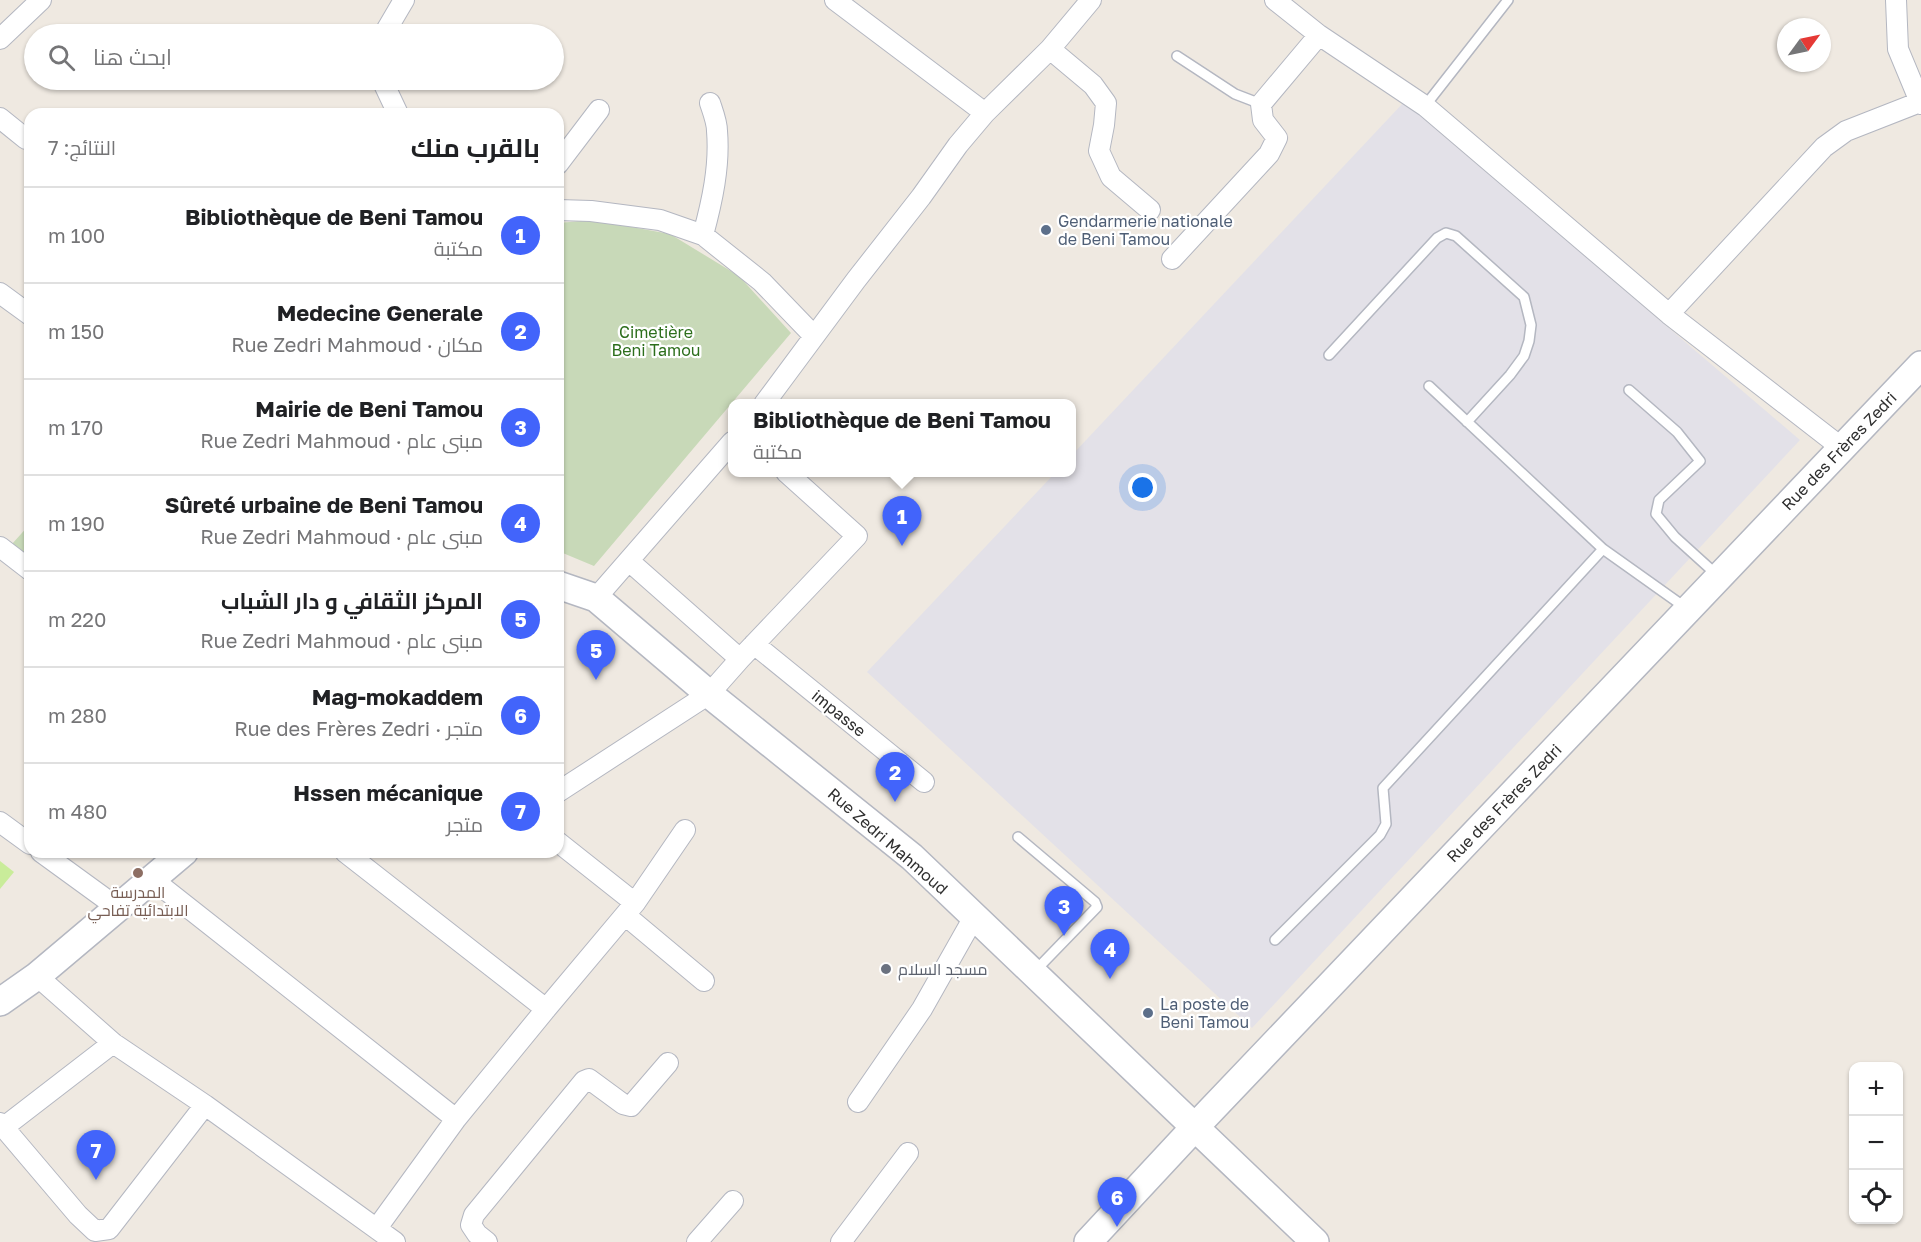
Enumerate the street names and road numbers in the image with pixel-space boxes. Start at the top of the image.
street label: Rue des Frères Zedri [1777,388,1901,514]
street label: impasse [808,685,870,741]
street label: Rue des Frères Zedri [1442,740,1566,866]
street label: Rue Zedri Mahmoud [824,783,952,899]

